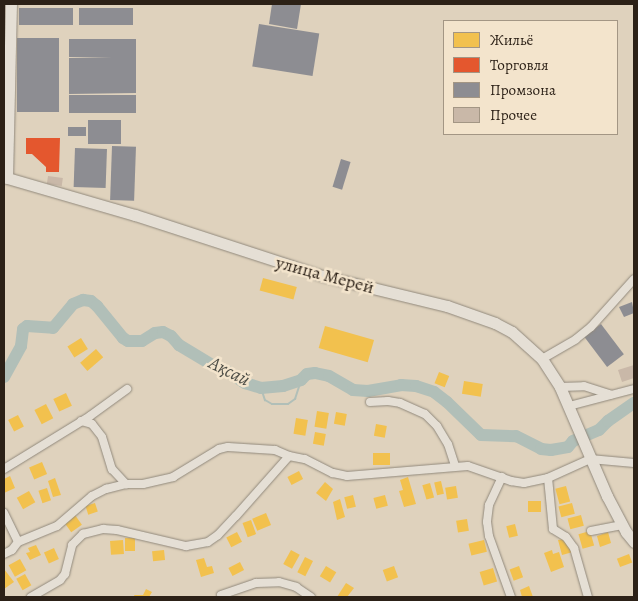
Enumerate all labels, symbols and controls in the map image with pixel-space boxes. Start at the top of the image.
legend [443,20,618,135]
text: Жильё [490,30,533,50]
text: Торговля [490,55,548,75]
text: Промзона [490,80,556,100]
text: Прочее [490,105,537,125]
street label: улица Мерей [274,252,376,298]
water label: Ақсай [205,352,253,392]

